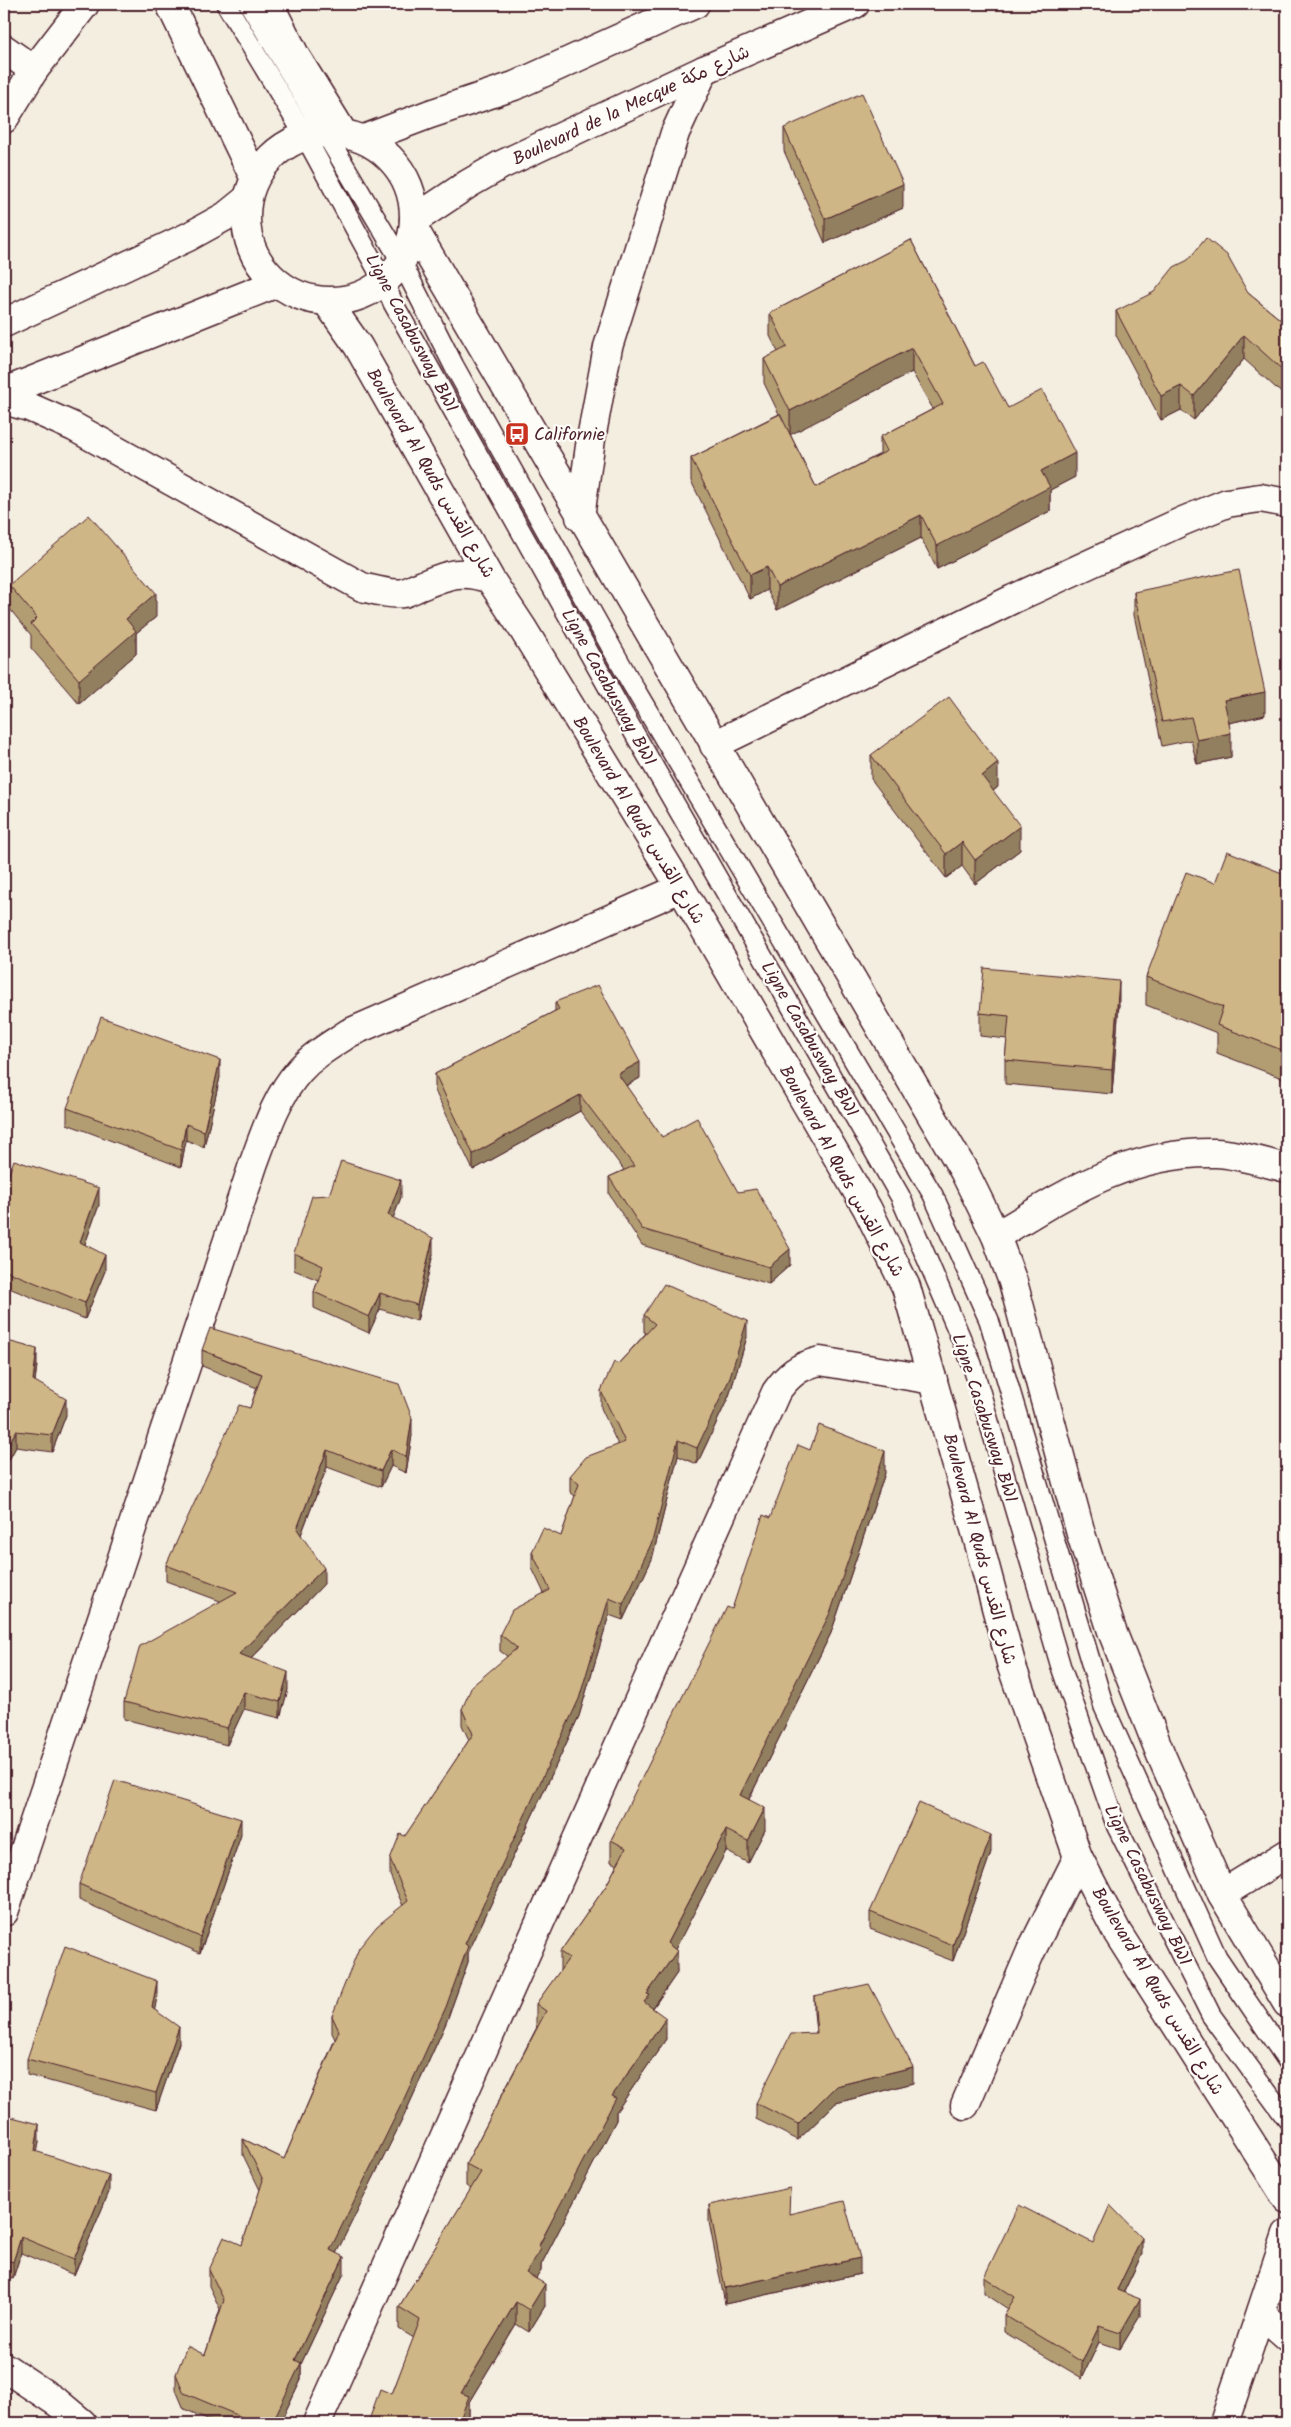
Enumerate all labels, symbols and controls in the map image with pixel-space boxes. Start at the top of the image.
street label: Boulevard de la Mecque شارع مكة [508,39,755,174]
street label: Ligne Casabusway BW1 [357,249,465,418]
street label: Boulevard Al Quds شارع القدس [357,363,502,584]
bus stop icon: Californie [504,421,530,447]
place label: Californie [534,421,605,450]
street label: Ligne Casabusway BW1 [552,604,663,772]
street label: Boulevard Al Quds شارع القدس [564,711,712,931]
street label: Ligne Casabusway BW1 [752,956,865,1123]
street label: Boulevard Al Quds شارع القدس [770,1060,911,1283]
street label: Ligne Casabusway BW1 [943,1330,1025,1507]
street label: Boulevard Al Quds شارع القدس [934,1430,1023,1668]
street label: Ligne Casabusway BW1 [1095,1800,1198,1971]
street label: Boulevard Al Quds شارع القدس [1083,1882,1231,2102]

